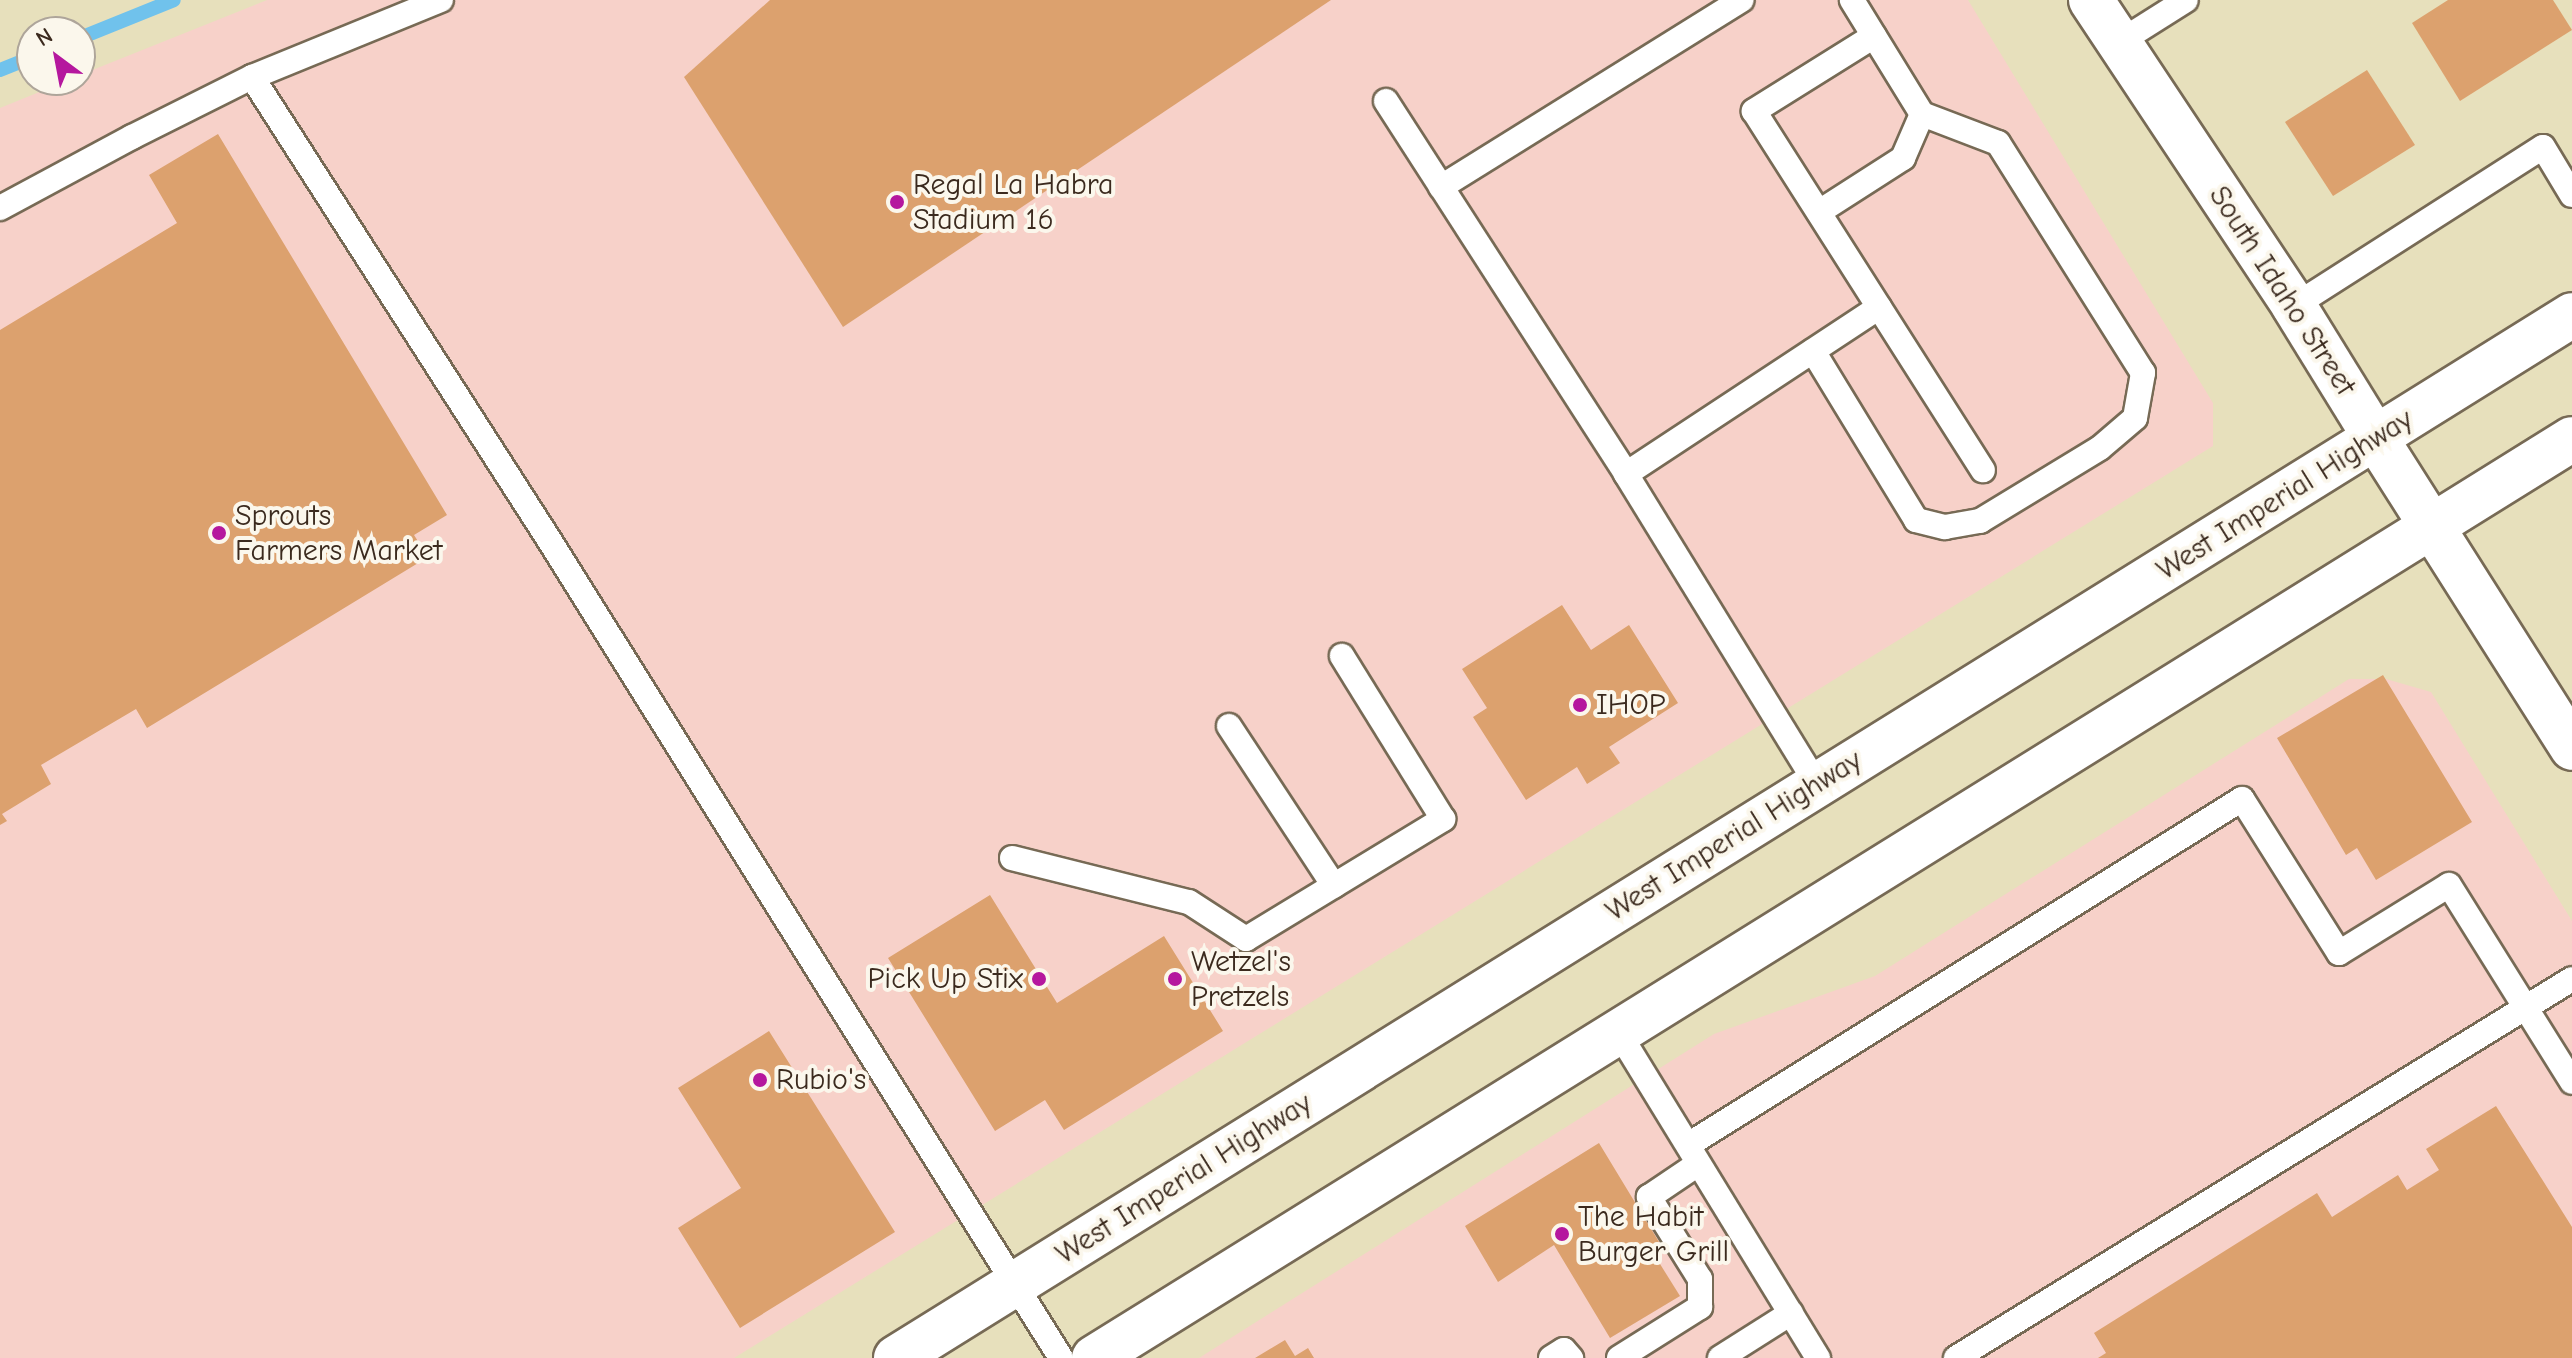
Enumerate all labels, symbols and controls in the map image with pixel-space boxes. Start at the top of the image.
north arrow [16,16,96,96]
text: N [31,23,57,52]
place label: Regal La Habra Stadium 16 [913,167,1114,238]
street label: South Idaho Street [2201,179,2363,403]
marker: Regal La Habra Stadium 16 [888,193,906,211]
street label: West Imperial Highway [2150,402,2420,588]
place label: Sprouts Farmers Market [235,498,442,568]
marker: Sprouts Farmers Market [210,524,228,542]
place label: IHOP [1596,687,1666,723]
marker: IHOP [1571,696,1589,714]
street label: West Imperial Highway [1599,743,1869,929]
place label: Wetzel's Pretzels [1191,944,1291,1014]
place label: Pick Up Stix [868,961,1023,997]
marker: Pick Up Stix [1030,970,1048,988]
marker: Wetzel's Pretzels [1166,970,1184,988]
place label: Rubio's [776,1062,866,1098]
marker: Rubio's [751,1071,769,1089]
street label: West Imperial Highway [1049,1086,1319,1272]
place label: The Habit Burger Grill [1578,1199,1729,1270]
marker: The Habit Burger Grill [1553,1225,1571,1243]

